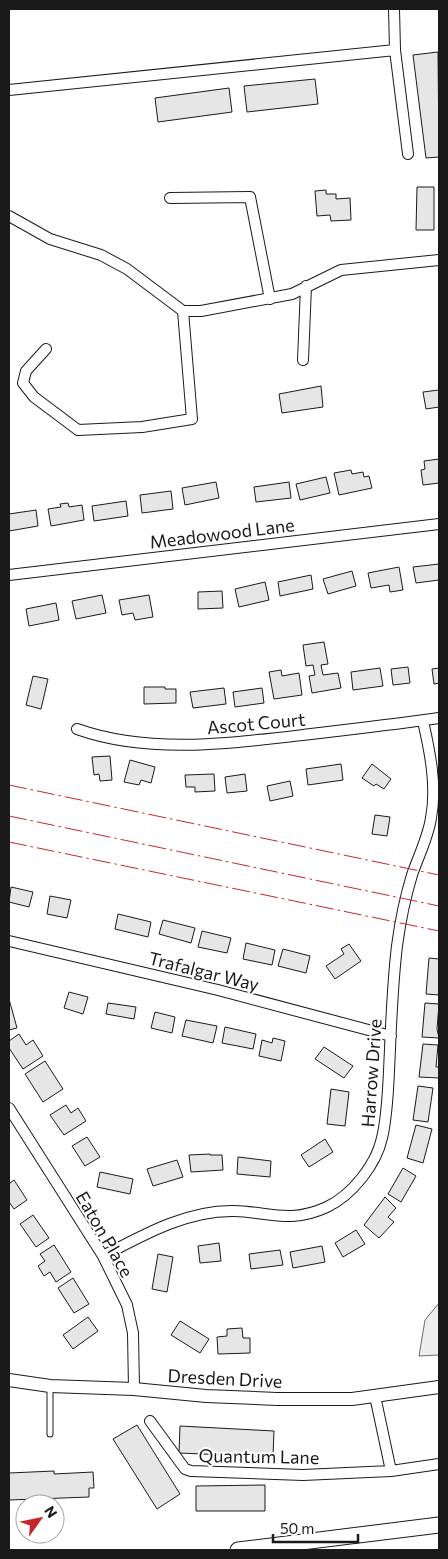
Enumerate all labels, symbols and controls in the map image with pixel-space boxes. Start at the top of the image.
street label: Meadowood Lane [148,513,296,553]
street label: Ascot Court [206,708,306,738]
street label: Trafalgar Way [147,947,261,995]
street label: Harrow Drive [356,1018,386,1128]
street label: Eaton Place [72,1187,138,1281]
street label: Dresden Drive [167,1364,283,1392]
street label: Quantum Lane [199,1444,319,1468]
north arrow [15,1494,65,1544]
text: N [41,1503,61,1521]
scale bar [273,1512,358,1544]
text: 50 m [280,1519,314,1537]

